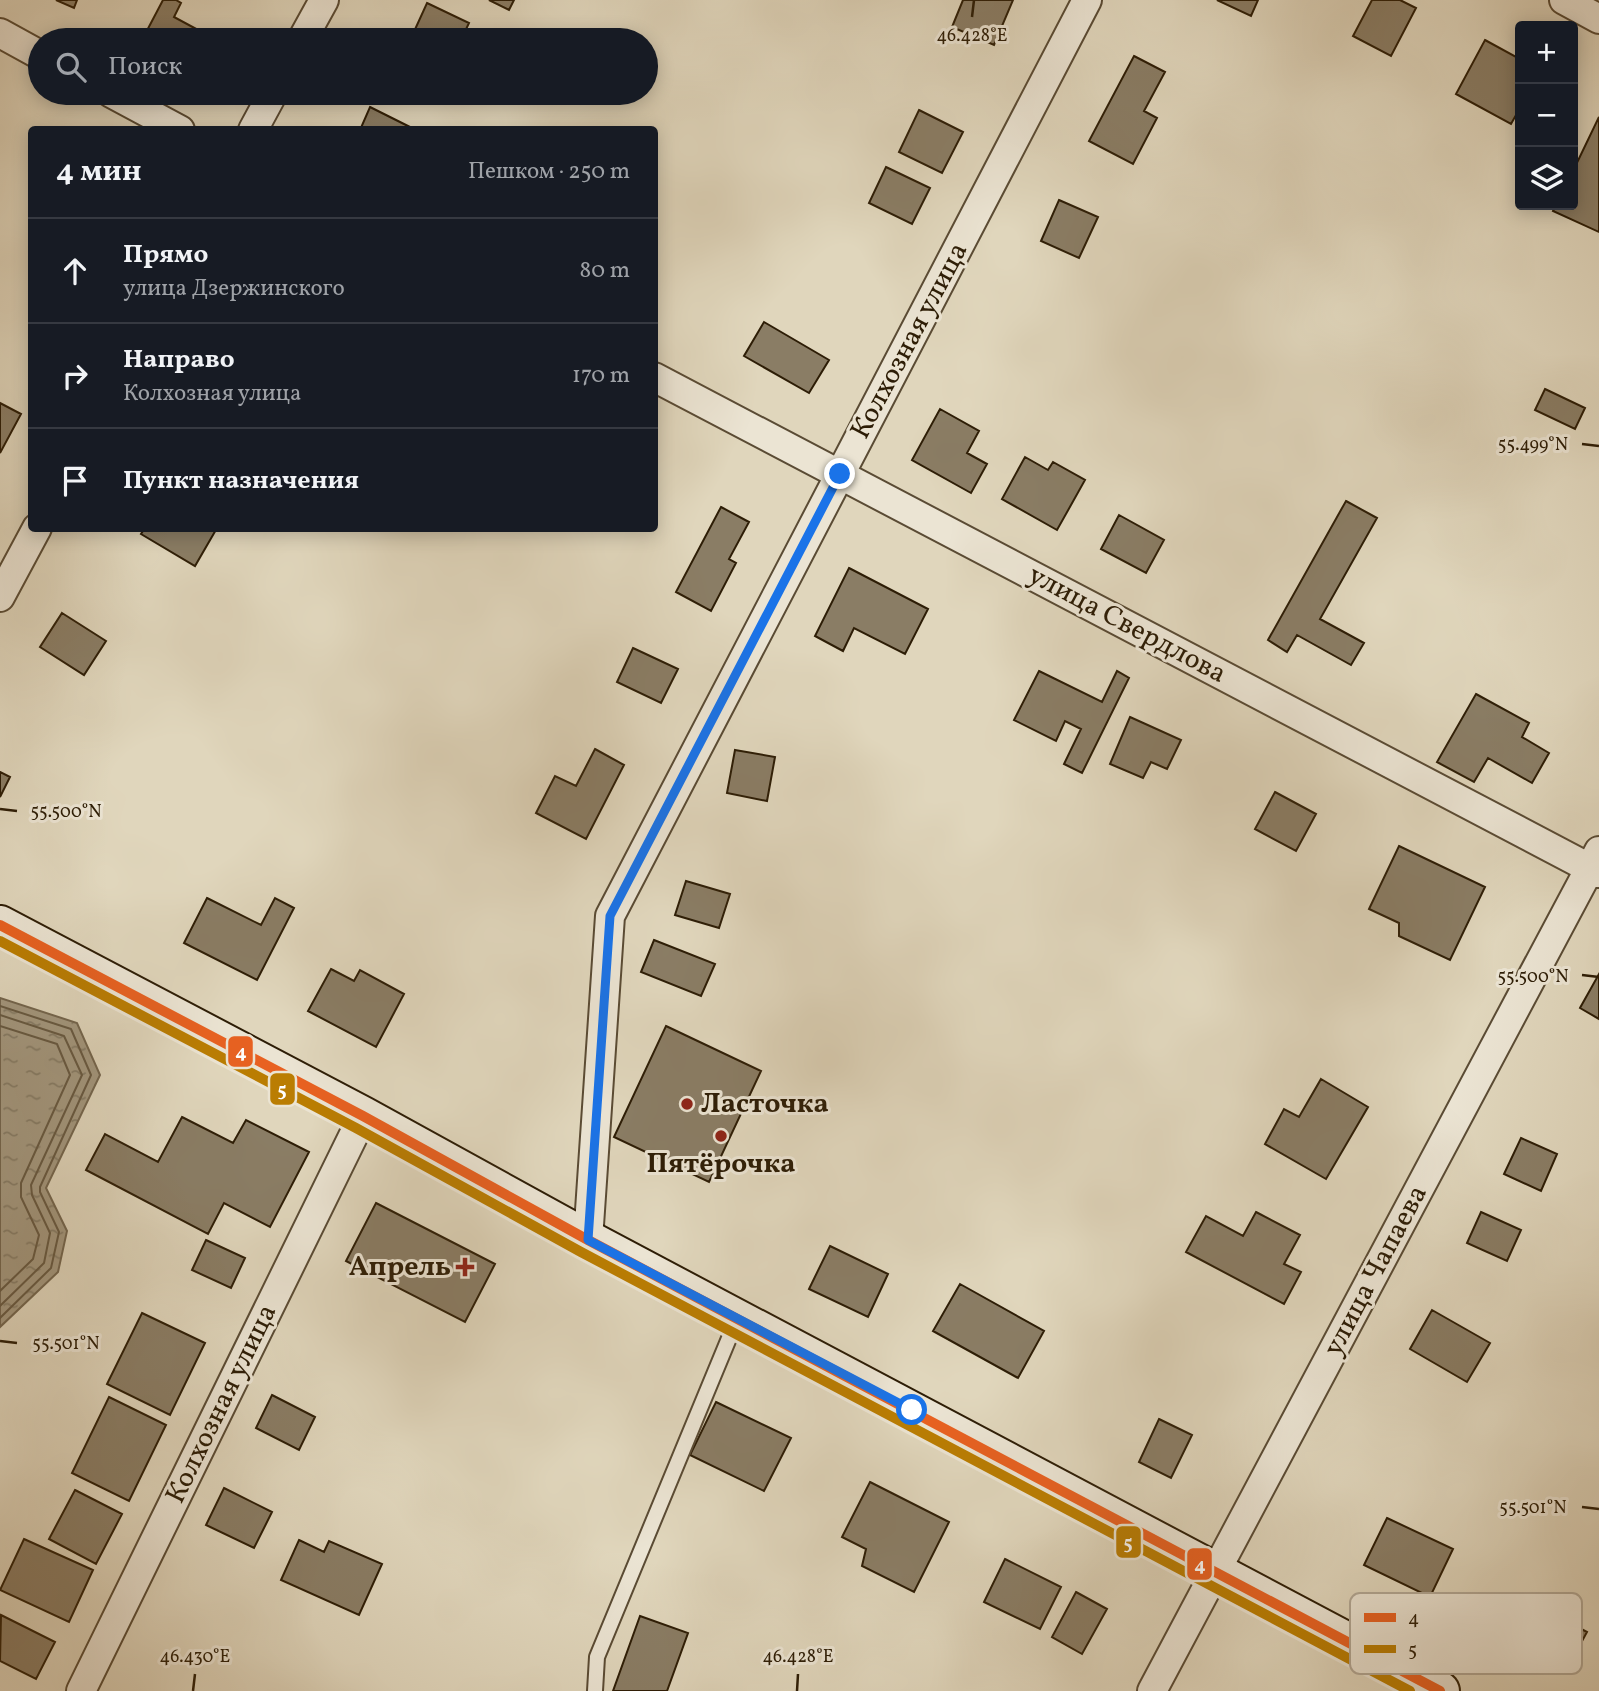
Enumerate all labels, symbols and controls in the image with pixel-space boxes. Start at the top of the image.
map controls [1515,21,1578,210]
button: + [1515,21,1578,84]
text: 46.428°E [936,24,1008,49]
search box [28,28,658,105]
icon: search [52,48,90,86]
text: Поиск [108,49,182,85]
button: − [1515,84,1578,147]
button: layers [1515,147,1578,210]
text: 4 мин [56,151,141,193]
text: Пешком · 250 m [468,156,630,188]
street label: Колхозная улица [842,236,978,446]
text: Прямо [123,237,208,273]
icon: ahead [56,252,94,290]
text: 80 m [580,255,630,287]
text: улица Дзержинского [123,273,345,305]
text: Направо [123,342,235,378]
icon: right [56,357,94,395]
text: 170 m [572,360,630,392]
text: Колхозная улица [123,378,302,410]
text: 55.499°N [1498,433,1568,458]
route end [824,458,855,489]
icon: arrive [56,462,94,500]
text: Пункт назначения [123,463,359,499]
street label: улица Свердлова [1021,556,1233,694]
text: 55.500°N [30,800,102,825]
text: 55.500°N [1497,965,1569,990]
line badge: 4 [227,1035,254,1068]
text: 4 [235,1040,247,1066]
line badge: 5 [269,1072,296,1106]
text: 5 [277,1078,287,1104]
place label: Ласточка [701,1085,829,1124]
marker: Ласточка [679,1096,695,1112]
marker: Пятёрочка [713,1128,729,1144]
place label: Пятёрочка [646,1145,796,1184]
street label: улица Чапаева [1314,1179,1438,1363]
place label: Апрель [349,1248,451,1287]
marker: Апрель [457,1259,473,1275]
street label: Колхозная улица [157,1298,287,1510]
text: 55.501°N [32,1332,100,1357]
route start [896,1394,927,1425]
text: 55.501°N [1499,1496,1567,1521]
line badge: 5 [1115,1525,1142,1559]
text: 5 [1123,1531,1133,1557]
line badge: 4 [1186,1547,1213,1581]
text: 4 [1194,1553,1206,1579]
legend [1350,1593,1582,1674]
text: 4 [1408,1606,1419,1632]
text: 5 [1408,1638,1417,1664]
text: 46.430°E [160,1645,231,1670]
text: 46.428°E [762,1645,834,1670]

